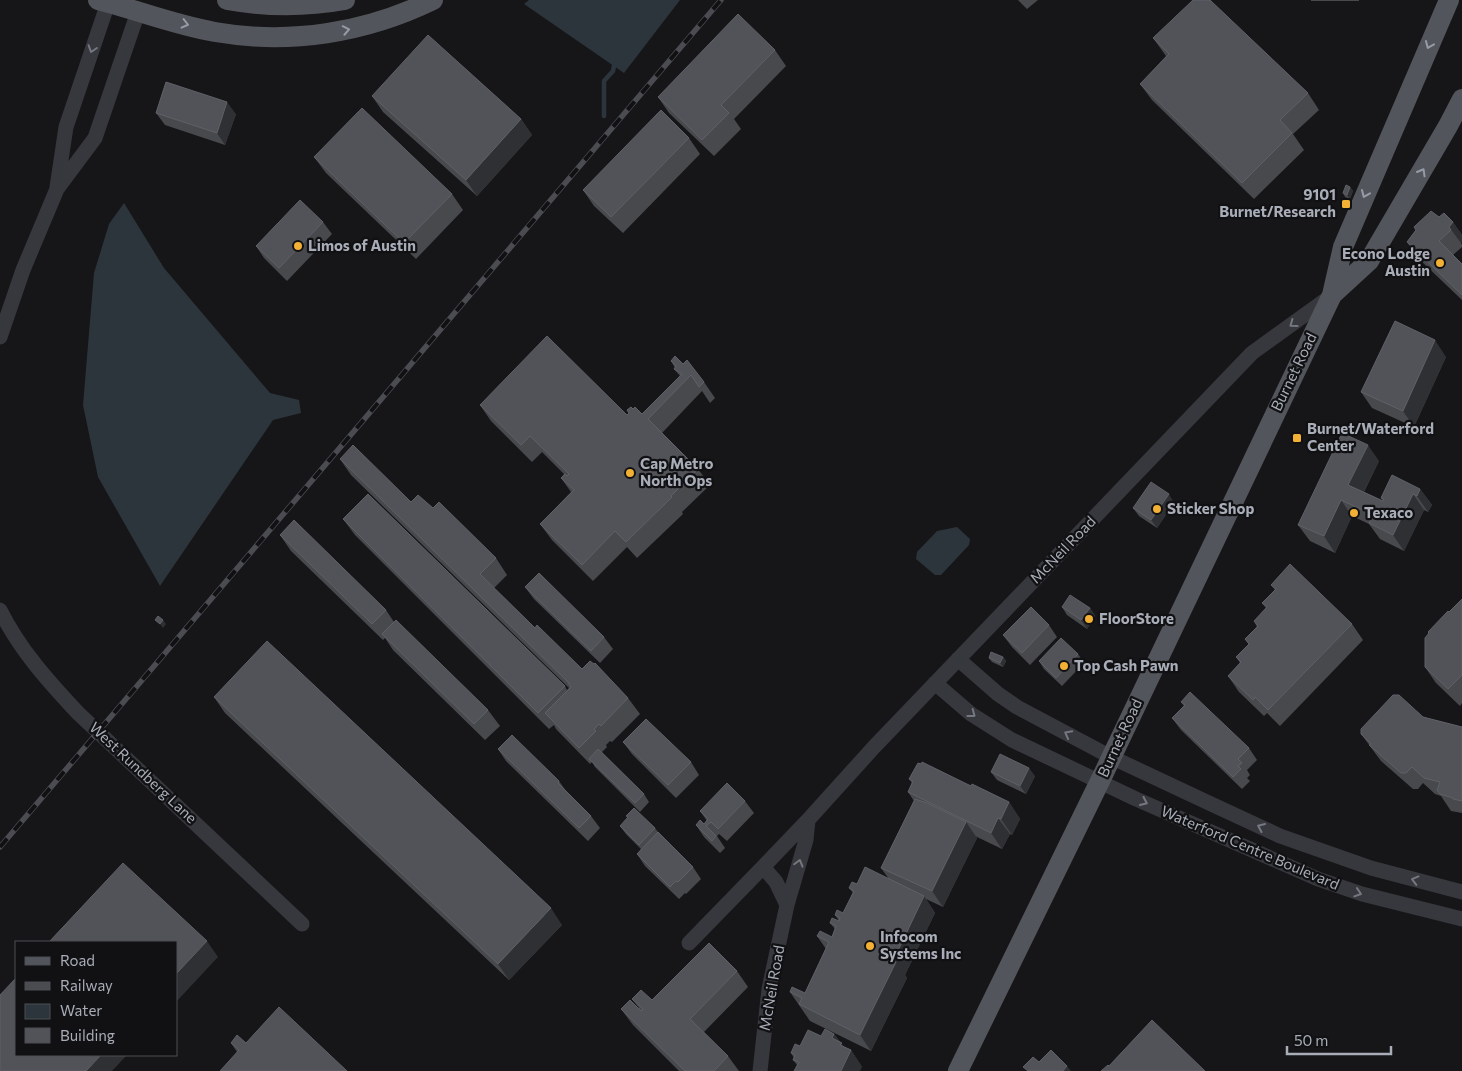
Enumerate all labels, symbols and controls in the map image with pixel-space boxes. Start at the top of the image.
one-way arrow [180,18,189,29]
one-way arrow [341,26,350,36]
one-way arrow [1424,40,1435,49]
one-way arrow [88,44,98,52]
one-way arrow [1415,168,1425,177]
place label: 9101 Burnet/Research [1219,185,1336,220]
one-way arrow [1361,189,1372,198]
marker: 9101 Burnet/Research [1340,198,1352,210]
place label: Limos of Austin [308,236,416,254]
marker: Limos of Austin [292,240,304,252]
place label: Econo Lodge Austin [1342,244,1430,279]
marker: Econo Lodge Austin [1434,257,1446,269]
one-way arrow [1290,318,1299,326]
street label: Burnet Road [1266,330,1320,413]
place label: Burnet/Waterford Center [1307,419,1434,454]
marker: Burnet/Waterford Center [1291,432,1303,444]
place label: Cap Metro North Ops [640,454,713,489]
marker: Cap Metro North Ops [624,467,636,479]
place label: Sticker Shop [1167,499,1254,517]
marker: Sticker Shop [1151,503,1163,515]
place label: Texaco [1364,503,1413,521]
marker: Texaco [1348,507,1360,519]
street label: McNeil Road [1026,512,1099,587]
place label: FloorStore [1099,609,1174,627]
marker: FloorStore [1083,613,1095,625]
place label: Top Cash Pawn [1074,656,1179,674]
marker: Top Cash Pawn [1058,660,1070,672]
street label: Burnet Road [1093,695,1145,780]
one-way arrow [967,708,976,717]
street label: West Rundberg Lane [86,718,201,827]
one-way arrow [1065,730,1074,740]
one-way arrow [1139,796,1148,807]
street label: Waterford Centre Boulevard [1159,801,1342,893]
one-way arrow [1257,823,1266,834]
one-way arrow [794,859,804,868]
one-way arrow [1411,876,1419,886]
one-way arrow [1353,887,1362,897]
place label: Infocom Systems Inc [880,927,961,962]
marker: Infocom Systems Inc [864,940,876,952]
legend [15,941,178,1056]
street label: McNeil Road [755,944,787,1032]
text: Road [60,951,95,969]
text: Railway [60,976,113,994]
text: Water [60,1001,102,1019]
scale bar [1287,1024,1391,1056]
text: Building [60,1026,115,1044]
text: 50 m [1294,1031,1328,1049]

